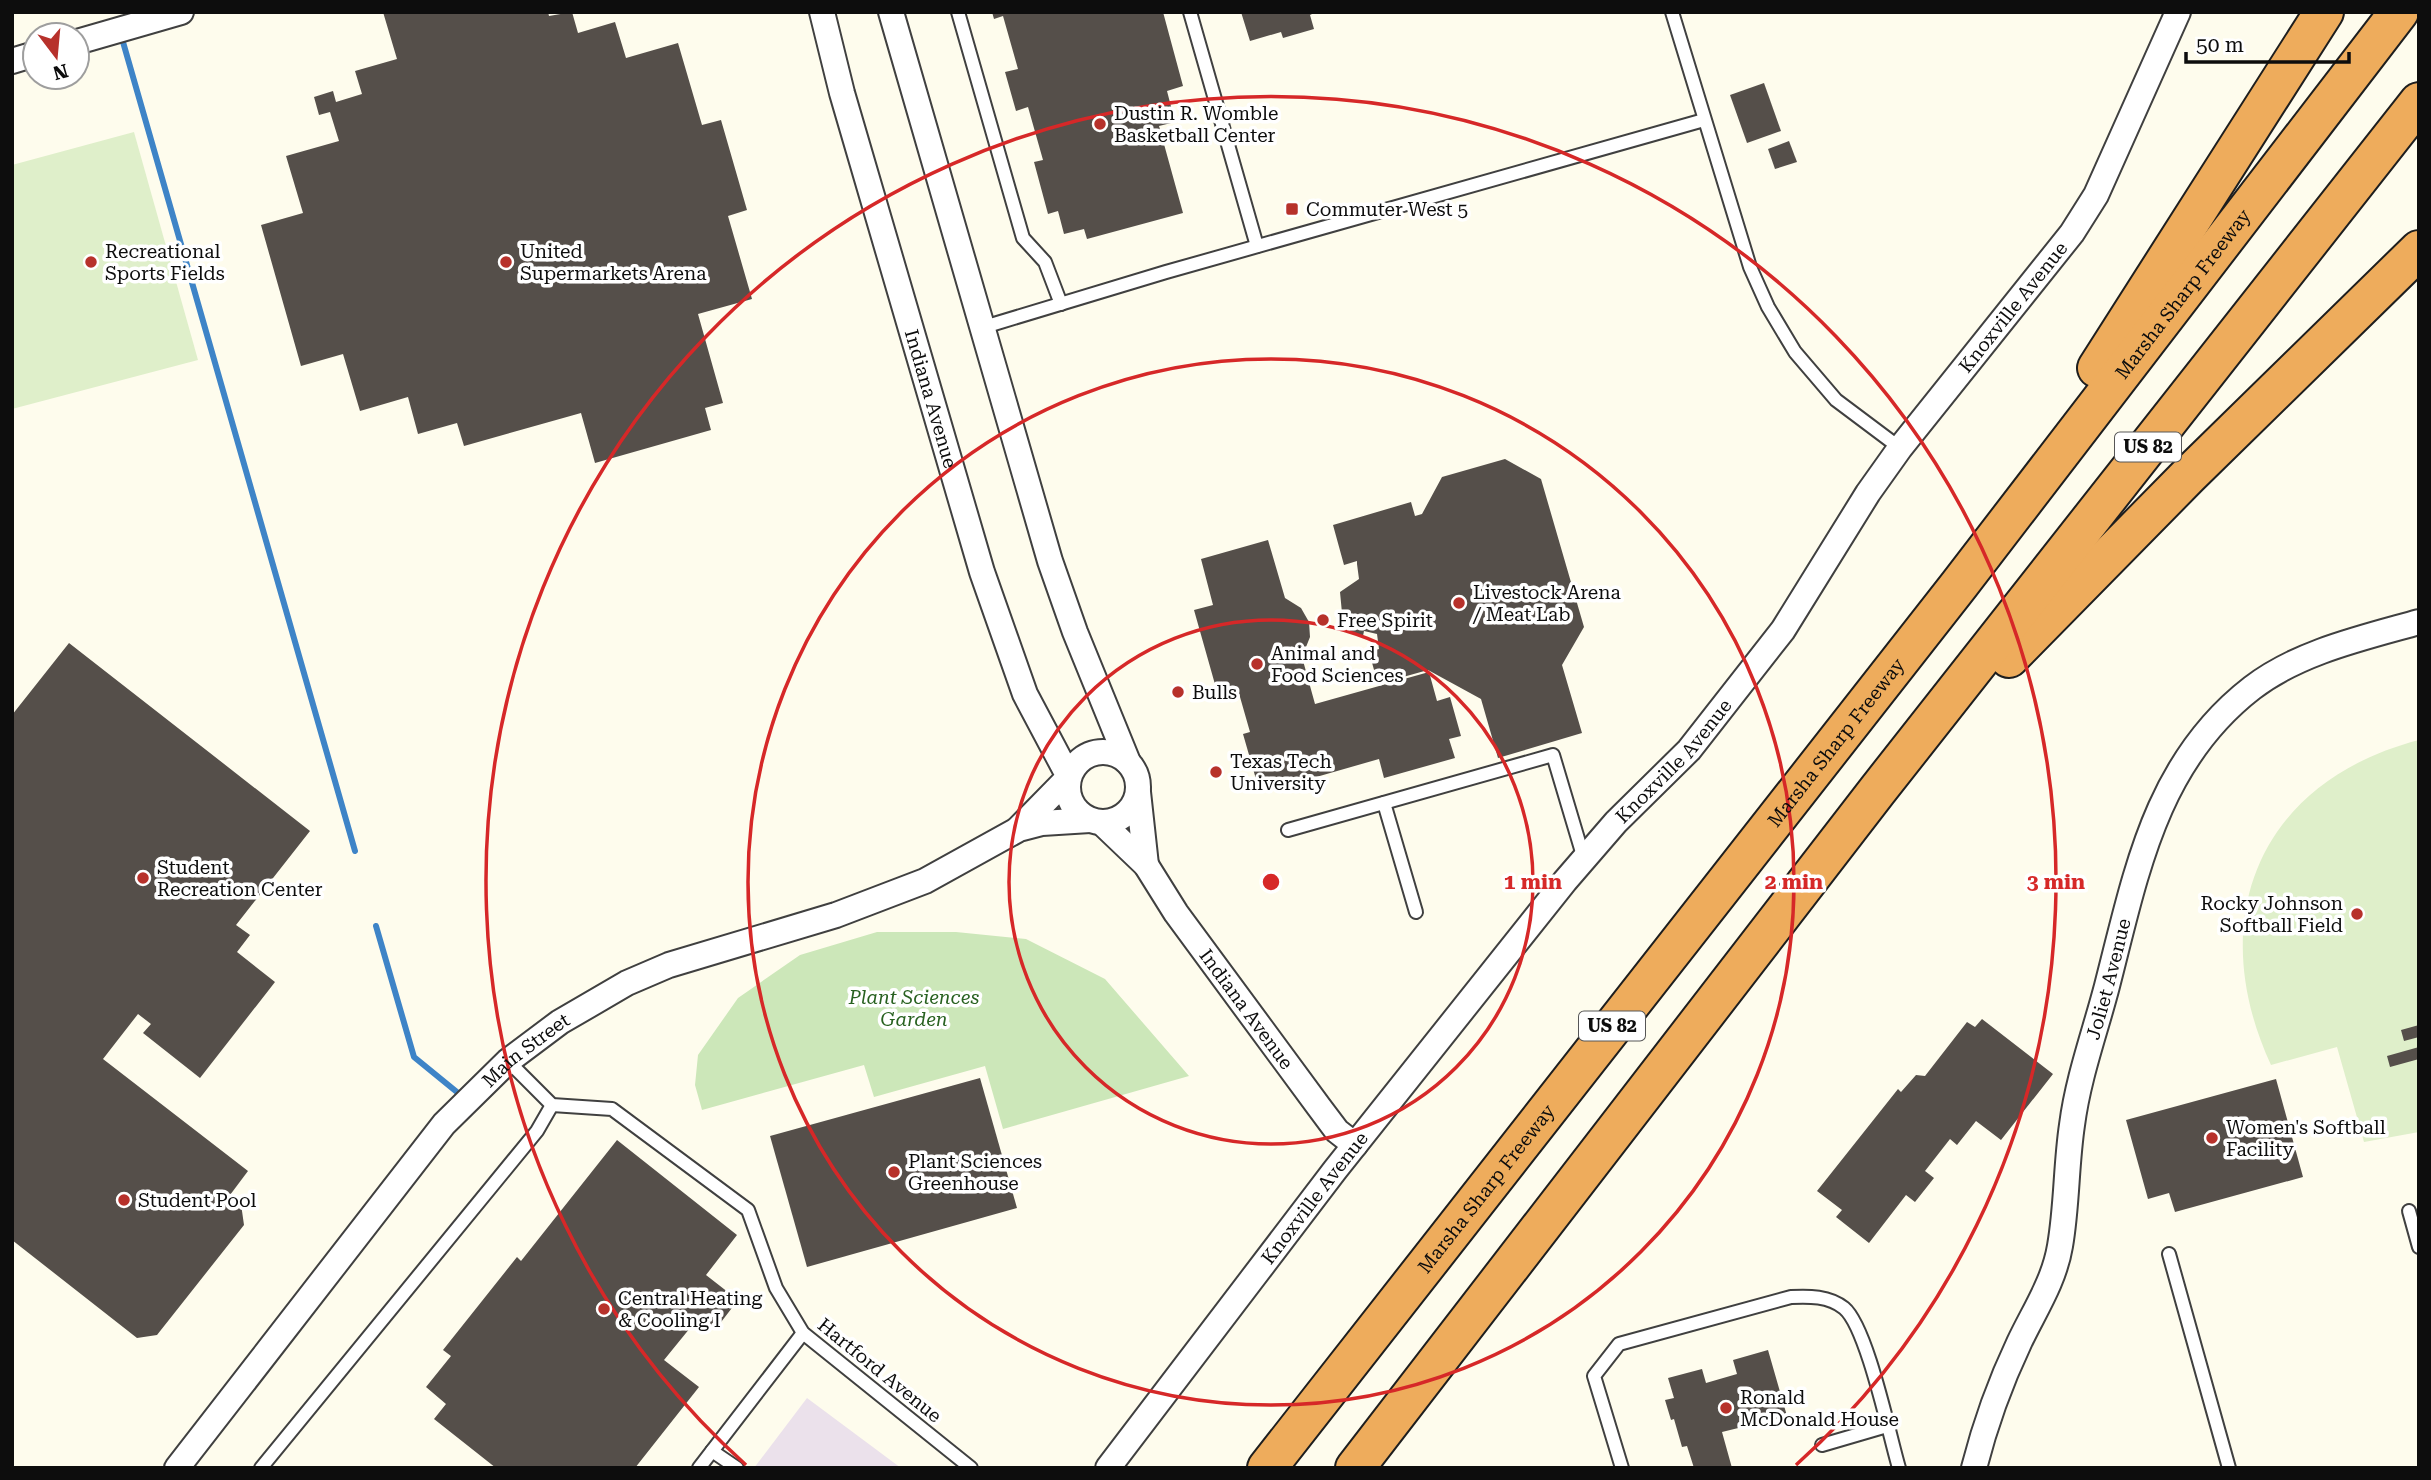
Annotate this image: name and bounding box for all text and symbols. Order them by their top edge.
north arrow [21,21,91,91]
scale bar [2186,21,2349,65]
text: 50 m [2196,33,2244,57]
text: N [50,59,71,85]
place label: Dustin R. Womble Basketball Center [1114,102,1278,147]
marker: Dustin R. Womble Basketball Center [1092,116,1108,132]
place label: Commuter West 5 [1306,198,1468,221]
marker: Commuter West 5 [1284,201,1300,217]
street label: Marsha Sharp Freeway [2111,204,2256,384]
street label: Knoxville Avenue [1954,237,2073,377]
place label: Recreational Sports Fields [105,240,225,285]
place label: United Supermarkets Arena [520,240,707,285]
marker: Recreational Sports Fields [83,254,99,270]
marker: United Supermarkets Arena [498,254,514,270]
street label: Indiana Avenue [900,327,962,471]
road number: US 82 [2115,432,2181,462]
place label: Livestock Arena / Meat Lab [1472,581,1622,626]
marker: Livestock Arena / Meat Lab [1451,595,1467,611]
place label: Free Spirit [1337,609,1433,632]
marker: Free Spirit [1315,612,1331,628]
place label: Animal and Food Sciences [1271,642,1403,687]
street label: Marsha Sharp Freeway [1763,653,1910,832]
marker: Animal and Food Sciences [1249,656,1265,672]
place label: Bulls [1192,681,1237,704]
marker: Bulls [1170,684,1186,700]
street label: Knoxville Avenue [1611,694,1737,828]
place label: Texas Tech University [1230,750,1332,795]
marker: Texas Tech University [1208,764,1224,780]
place label: Student Recreation Center [157,856,323,901]
marker: Student Recreation Center [135,870,151,886]
centre of rings [1259,870,1283,894]
text: 1 min [1504,870,1562,894]
text: 2 min [1765,870,1823,894]
text: 3 min [2027,870,2085,894]
place label: Rocky Johnson Softball Field [2200,892,2343,937]
marker: Rocky Johnson Softball Field [2349,906,2365,922]
street label: Joliet Avenue [2081,916,2136,1042]
street label: Indiana Avenue [1194,945,1298,1074]
park label: Plant Sciences Garden [848,986,979,1031]
street label: Main Street [477,1008,574,1092]
road number: US 82 [1579,1012,1645,1041]
street label: Marsha Sharp Freeway [1413,1099,1560,1278]
place label: Women's Softball Facility [2226,1116,2386,1161]
street label: Knoxville Avenue [1256,1127,1373,1269]
marker: Women's Softball Facility [2204,1130,2220,1146]
place label: Plant Sciences Greenhouse [908,1150,1042,1195]
marker: Plant Sciences Greenhouse [886,1164,902,1180]
place label: Student Pool [138,1189,257,1212]
marker: Student Pool [116,1192,132,1208]
place label: Central Heating & Cooling I [618,1287,763,1332]
marker: Central Heating & Cooling I [596,1301,612,1317]
street label: Hartford Avenue [813,1313,946,1427]
place label: Ronald McDonald House [1740,1386,1899,1431]
marker: Ronald McDonald House [1718,1400,1734,1416]

